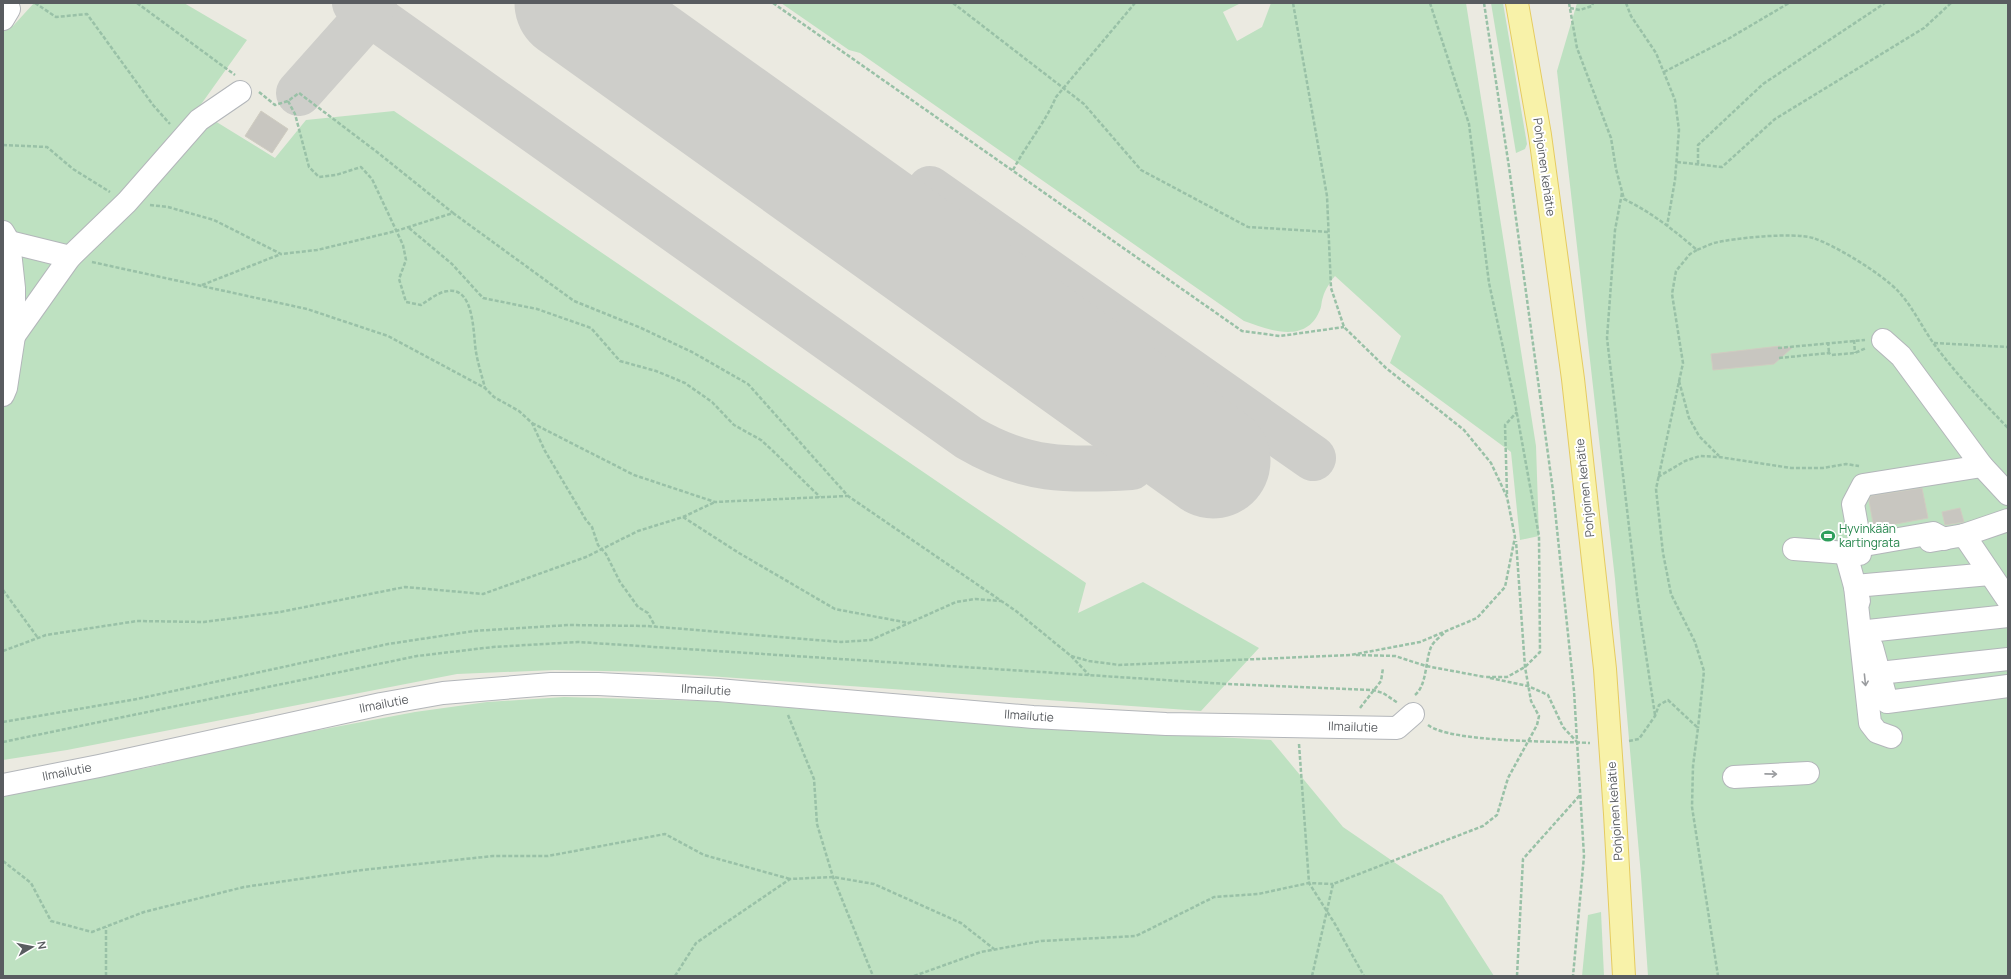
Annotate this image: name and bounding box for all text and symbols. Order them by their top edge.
street label: Pohjoinen kehätie [1529,117,1560,217]
street label: Pohjoinen kehätie [1571,438,1598,538]
place label: Hyvinkään kartingrata [1839,520,1900,551]
sports icon: Hyvinkään kartingrata [1820,528,1836,544]
one-way arrow [1861,674,1869,687]
street label: Ilmailutie [681,680,731,699]
street label: Ilmailutie [358,690,410,717]
street label: Ilmailutie [1004,705,1054,726]
street label: Ilmailutie [1328,717,1378,736]
street label: Ilmailutie [41,758,93,785]
street label: Pohjoinen kehätie [1603,761,1626,861]
one-way arrow [1764,771,1777,778]
north arrow [12,927,52,967]
text: N [34,940,50,950]

